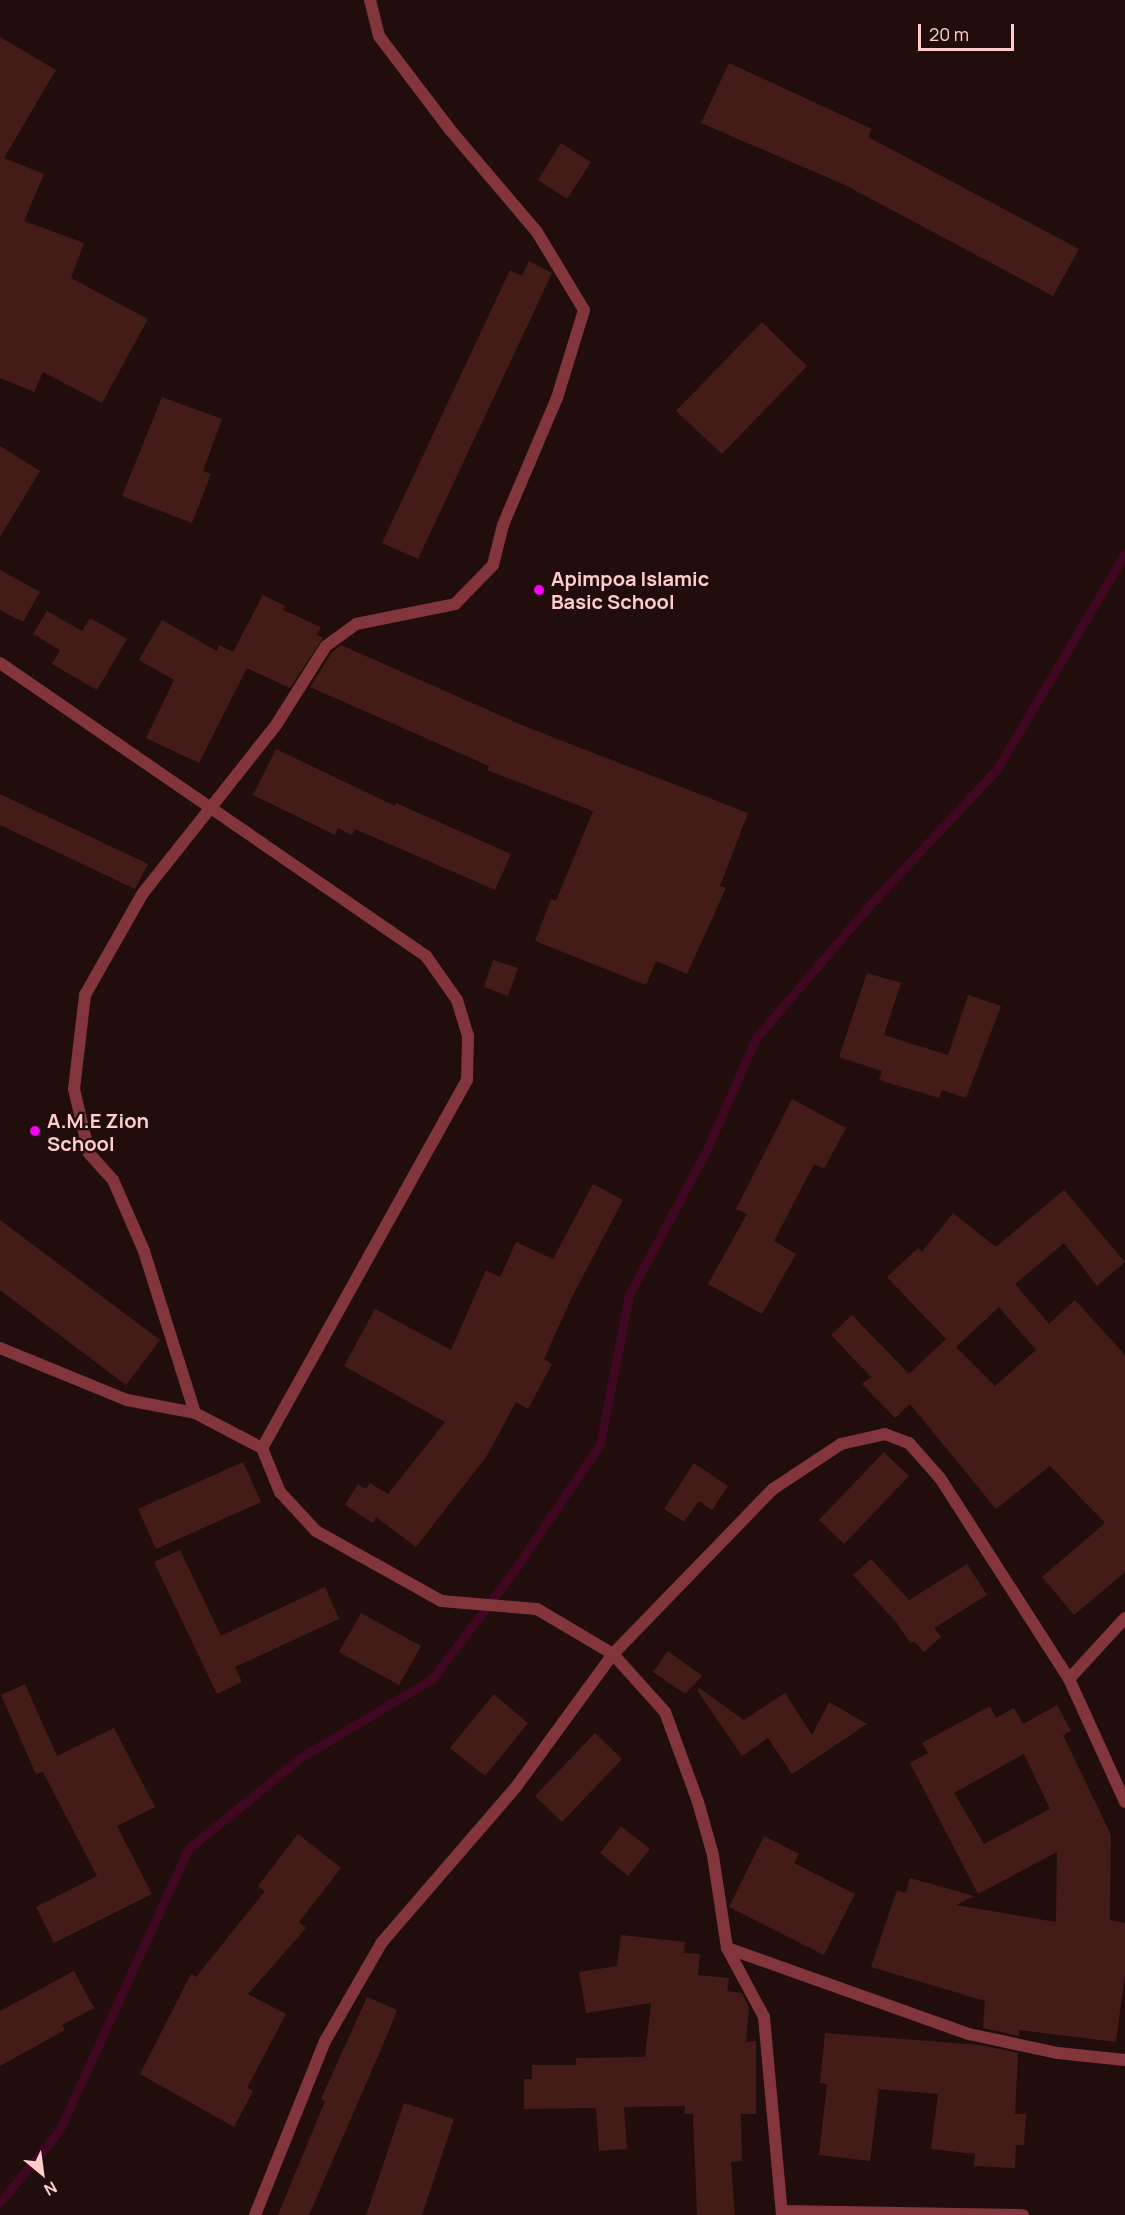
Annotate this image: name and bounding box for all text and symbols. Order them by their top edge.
scale bar [921,12,1017,50]
text: 20 m [929,22,969,46]
place label: Apimpoa Islamic Basic School [551,566,709,613]
marker: Apimpoa Islamic Basic School [532,583,546,597]
place label: A.M.E Zion School [47,1108,149,1155]
marker: A.M.E Zion School [28,1124,42,1138]
north arrow [12,2143,72,2203]
text: N [40,2176,61,2201]

